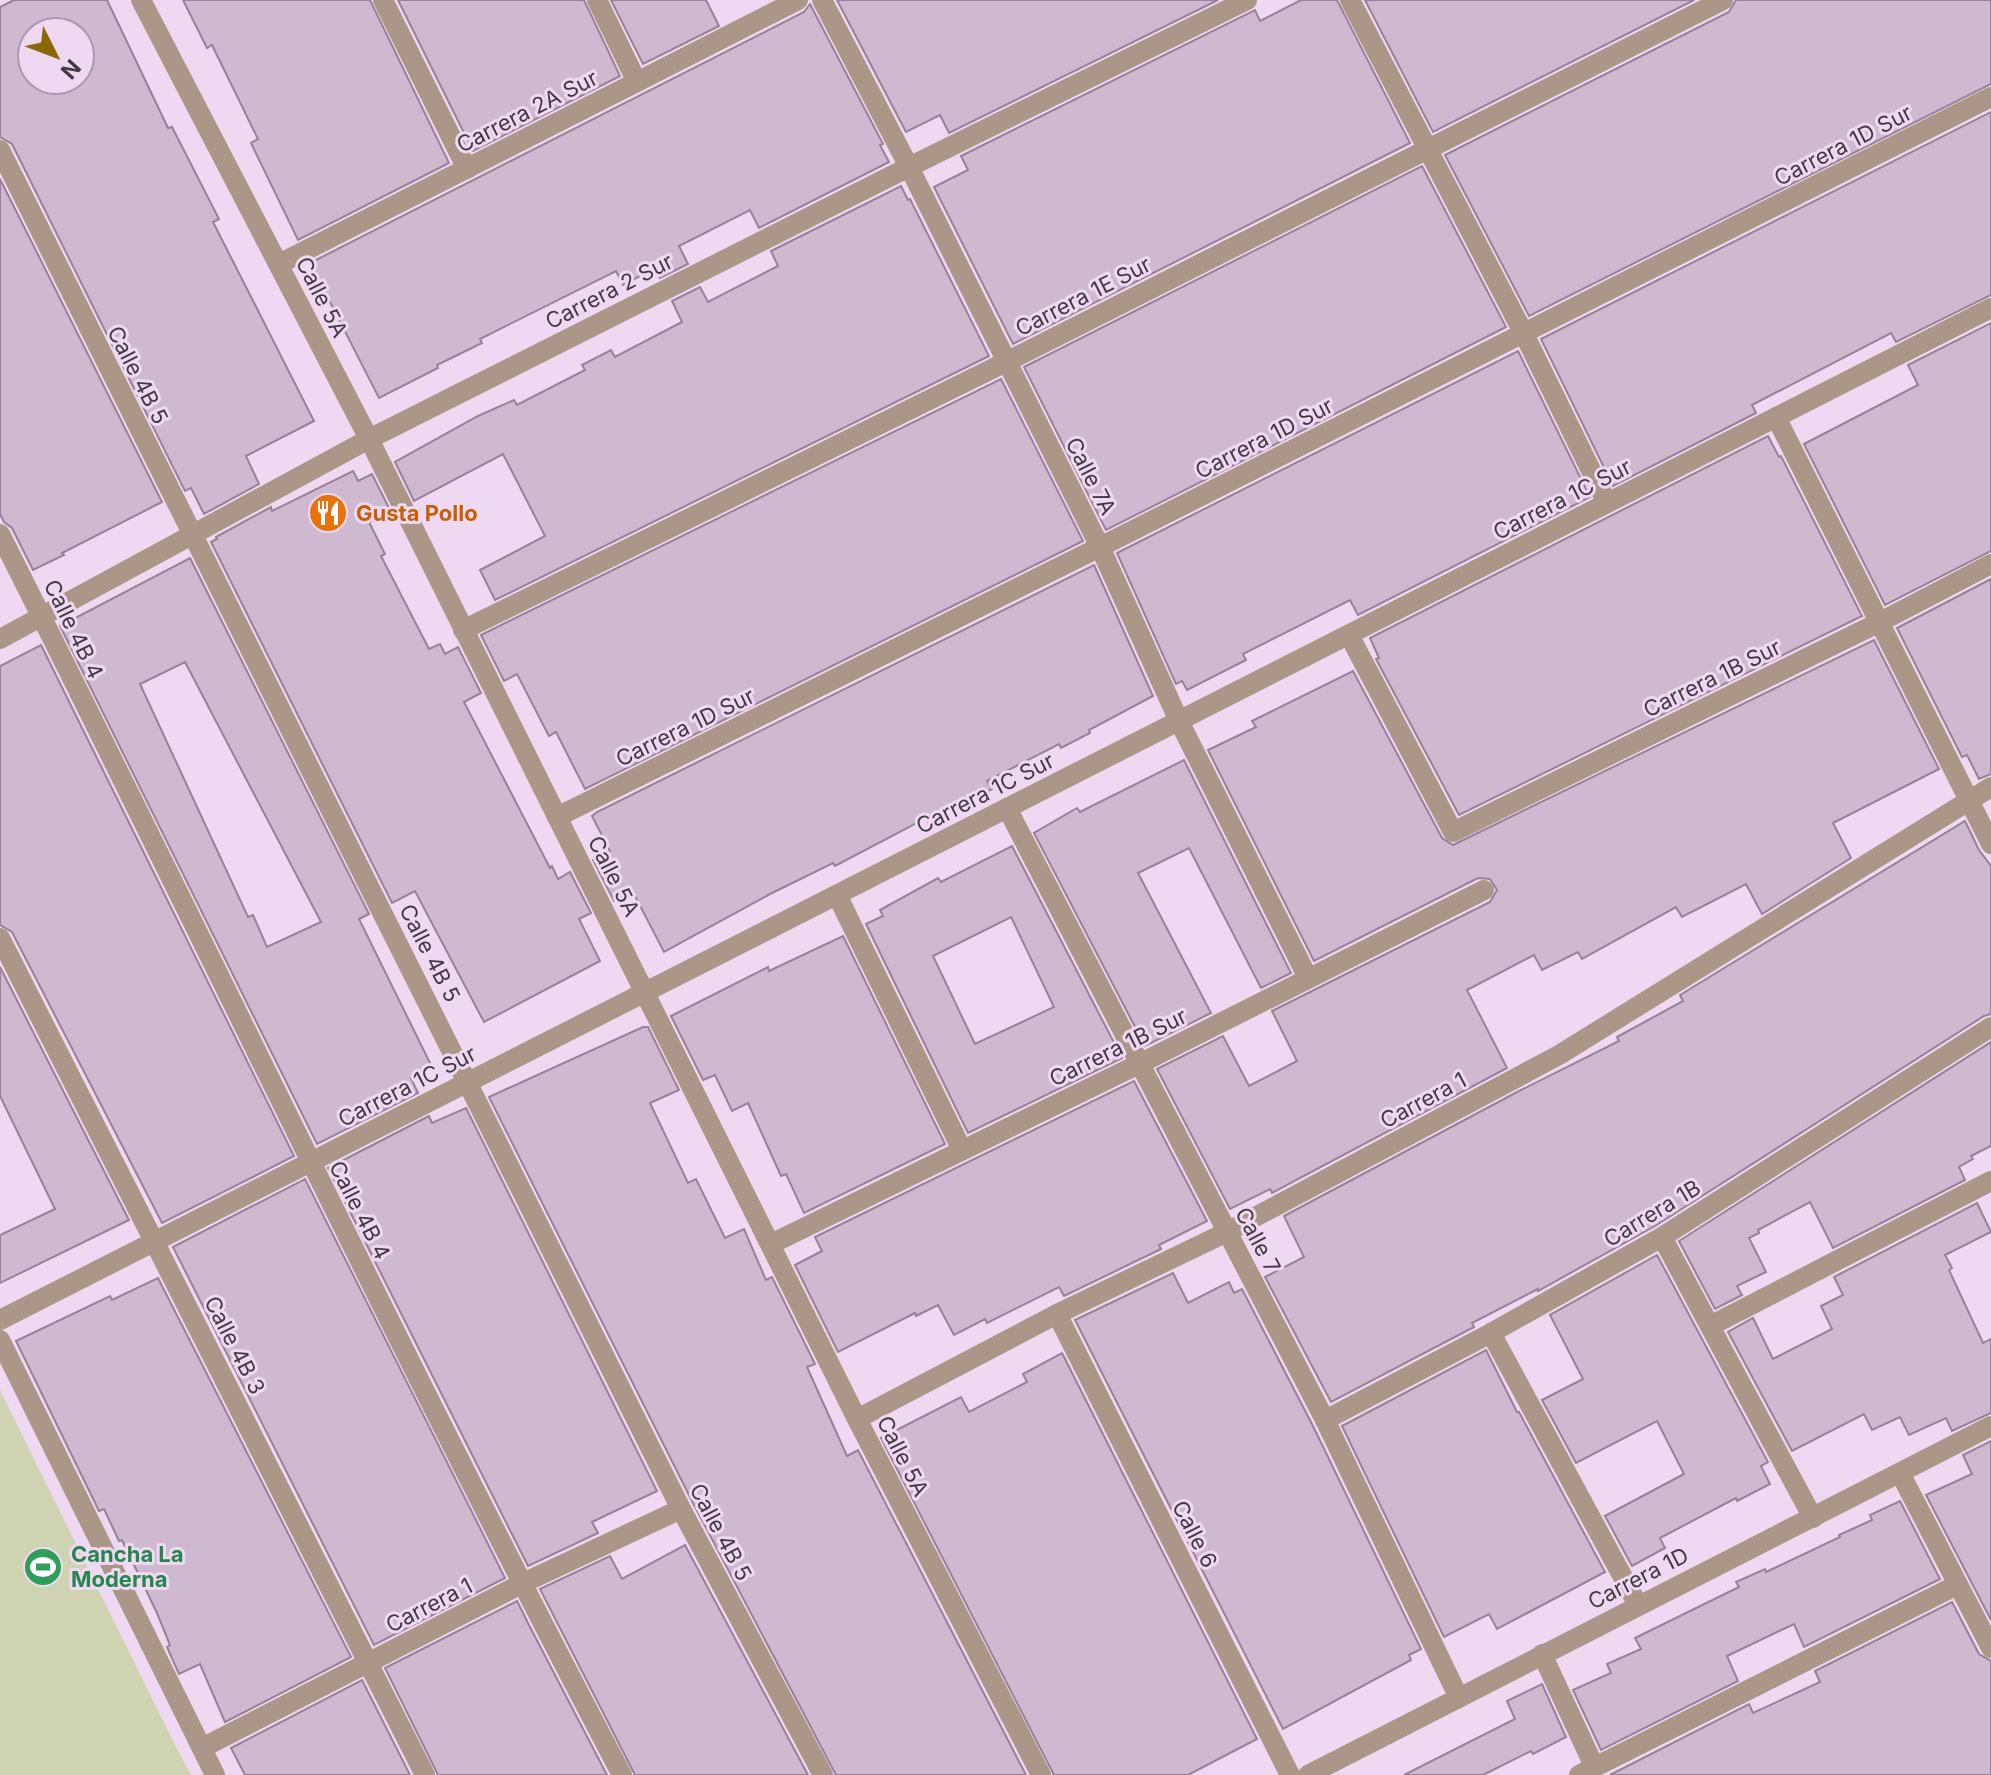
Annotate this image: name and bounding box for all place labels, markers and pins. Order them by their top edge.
restaurant icon: Gusta Pollo [307,492,349,534]
place label: Gusta Pollo [356,500,478,526]
place label: Cancha La Moderna [71,1541,184,1592]
sports icon: Cancha La Moderna [22,1546,64,1588]

